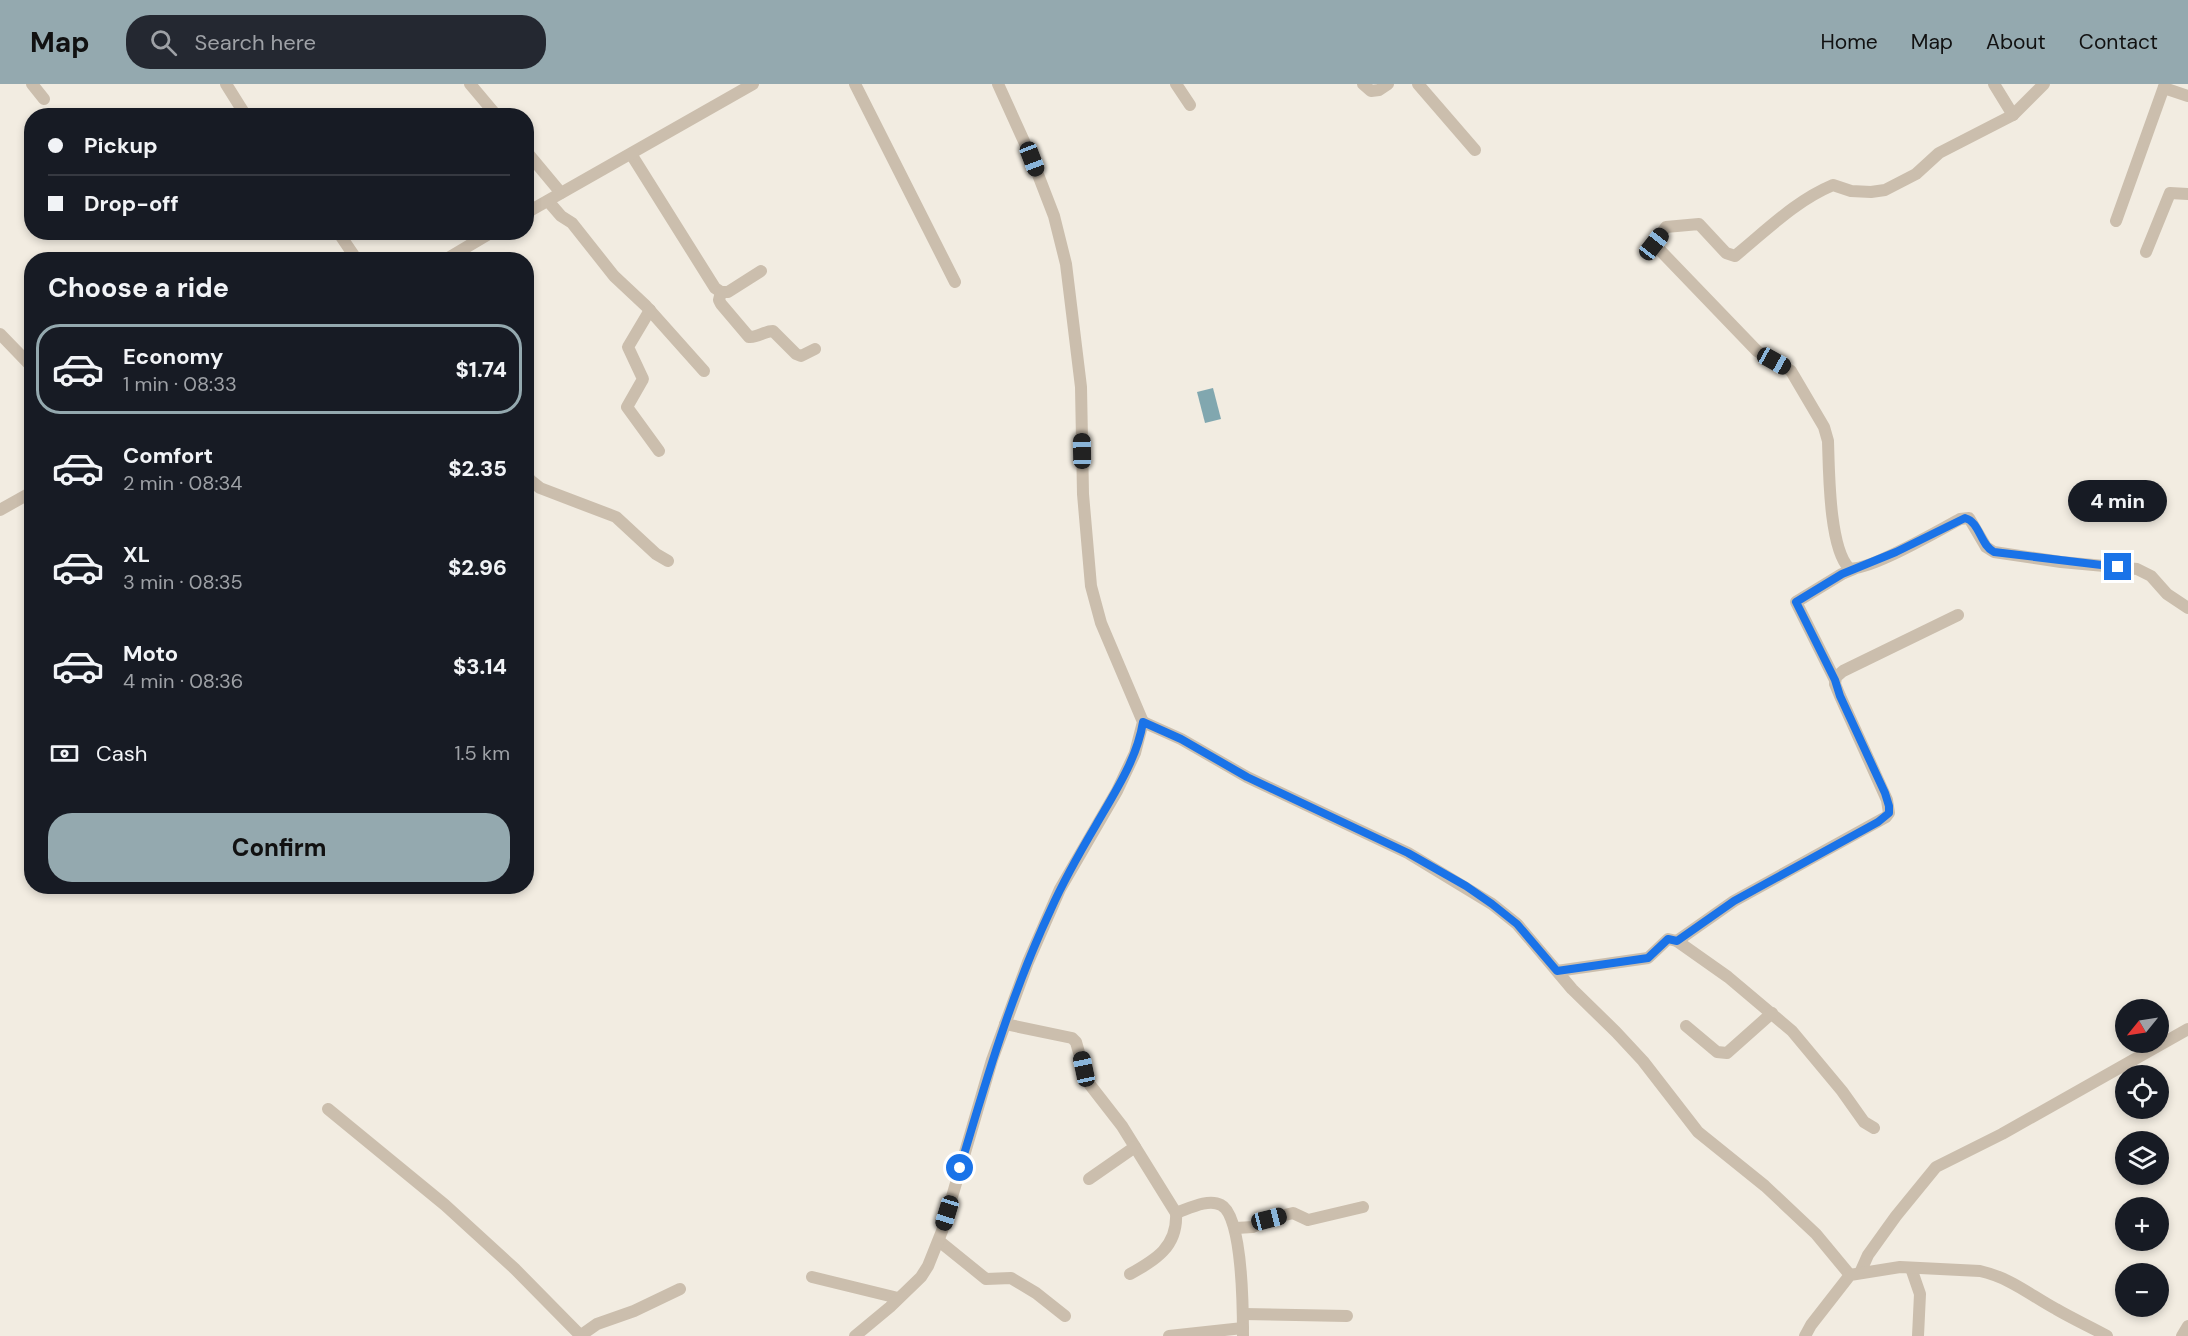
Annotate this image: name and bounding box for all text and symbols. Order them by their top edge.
search box [126,15,546,69]
text: Map [30,24,90,61]
icon: search [147,26,180,59]
text: Search here [195,28,316,57]
text: Home [1820,28,1878,56]
text: Map [1911,28,1953,56]
text: About [1986,28,2046,56]
text: Contact [2079,28,2158,56]
text: Pickup [84,131,158,160]
car [1017,139,1047,179]
text: Drop-off [84,189,179,218]
car [1636,224,1672,264]
text: Choose a ride [48,270,229,305]
icon: car [51,342,105,396]
text: Economy [123,342,223,371]
car [1754,344,1794,378]
text: $1.74 [455,355,507,384]
text: 1 min · 08:33 [123,371,237,397]
car [1073,433,1091,469]
icon: car [51,441,105,495]
text: Comfort [123,441,213,470]
text: $2.35 [448,454,507,483]
text: 2 min · 08:34 [123,470,242,496]
callout: 4 min [2068,480,2168,522]
text: 4 min [2090,488,2145,514]
icon: car [51,540,105,594]
text: XL [123,540,150,569]
text: $2.96 [448,553,507,582]
route end [2104,553,2131,580]
text: 3 min · 08:35 [123,569,243,595]
icon: car [51,639,105,693]
text: Moto [123,639,178,668]
text: $3.14 [453,652,507,681]
text: 4 min · 08:36 [123,668,243,694]
icon: cash [48,737,81,770]
text: Cash [96,739,147,768]
text: 1.5 km [454,740,510,766]
button: Confirm [48,813,510,882]
north arrow [2115,999,2169,1053]
map controls [2115,999,2169,1317]
car [1071,1050,1097,1088]
button: locate [2115,1065,2169,1119]
button: layers [2115,1131,2169,1185]
route start [946,1154,973,1181]
car [933,1193,961,1233]
button: + [2115,1197,2169,1251]
car [1249,1206,1289,1232]
button: − [2115,1263,2169,1317]

